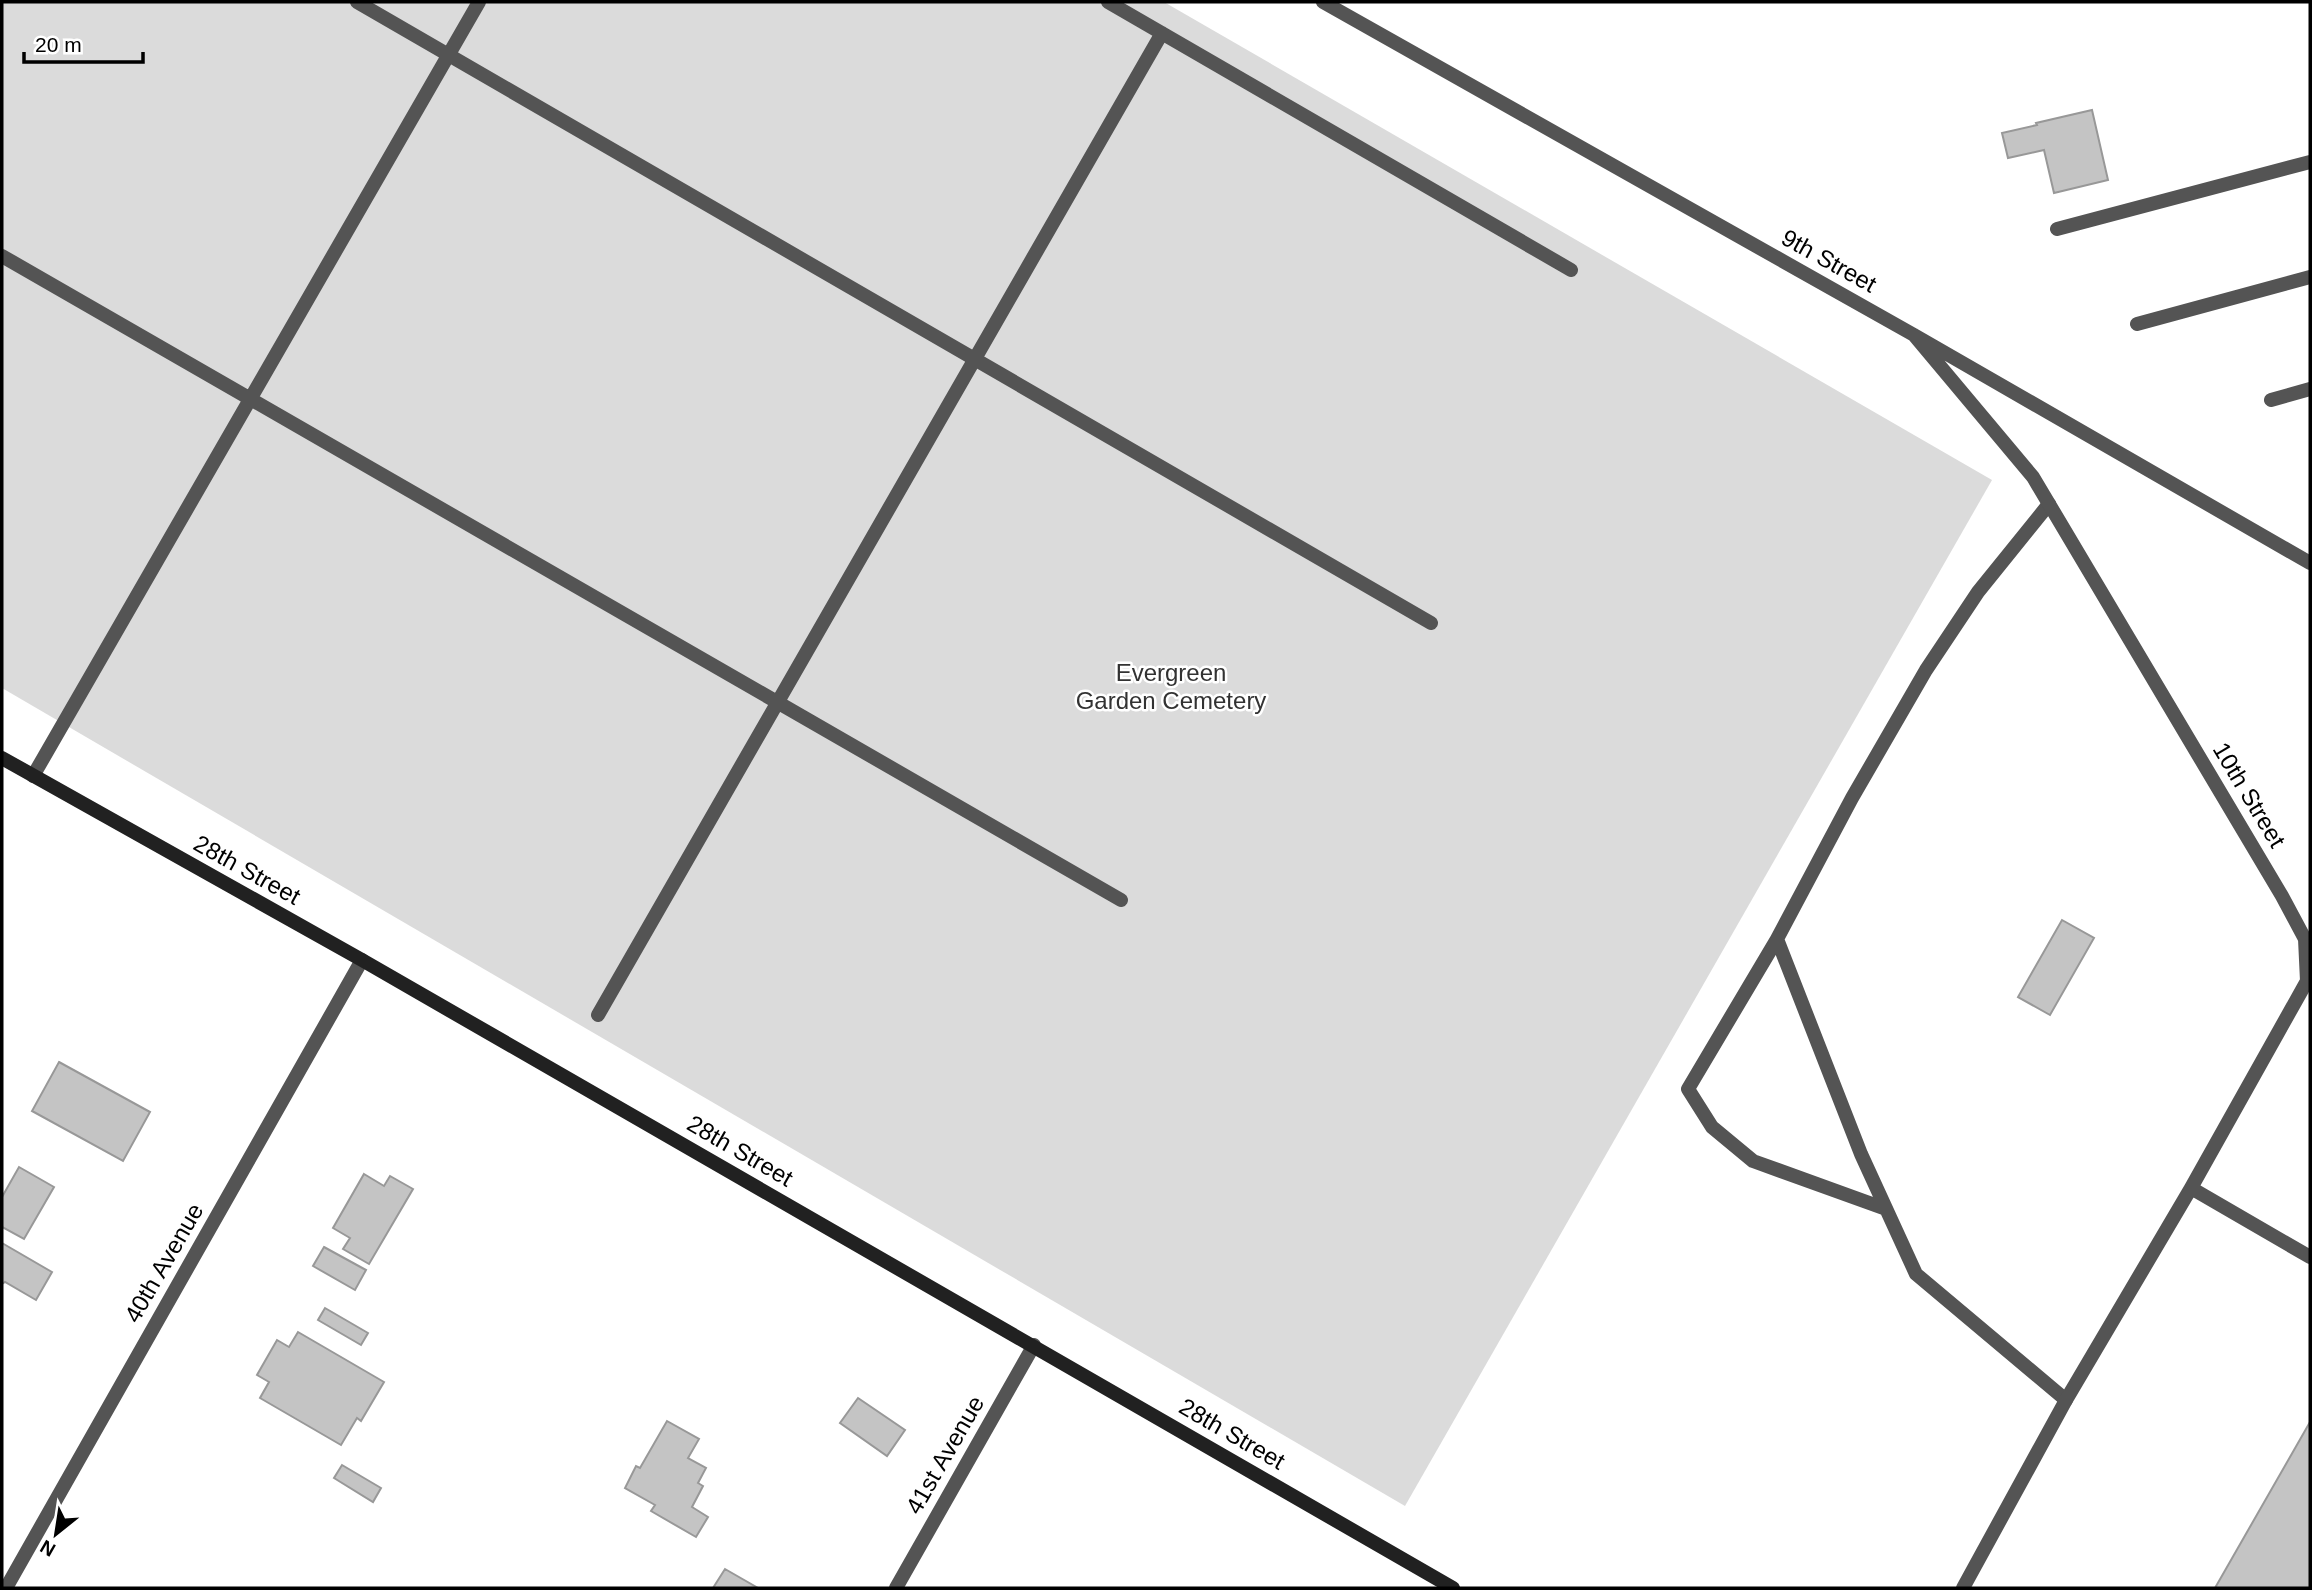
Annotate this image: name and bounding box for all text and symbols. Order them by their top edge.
scale bar [24,21,144,65]
text: 20 m [35,33,82,56]
street label: 9th Street [1777,224,1882,298]
park label: Evergreen Garden Cemetery [1076,659,1266,714]
street label: 10th Street [2208,737,2291,852]
street label: 28th Street [189,829,305,910]
street label: 28th Street [683,1110,798,1192]
street label: 40th Avenue [119,1198,209,1327]
street label: 41st Avenue [900,1391,989,1519]
street label: 28th Street [1175,1393,1290,1475]
north arrow [21,1499,91,1569]
text: N [37,1536,59,1561]

